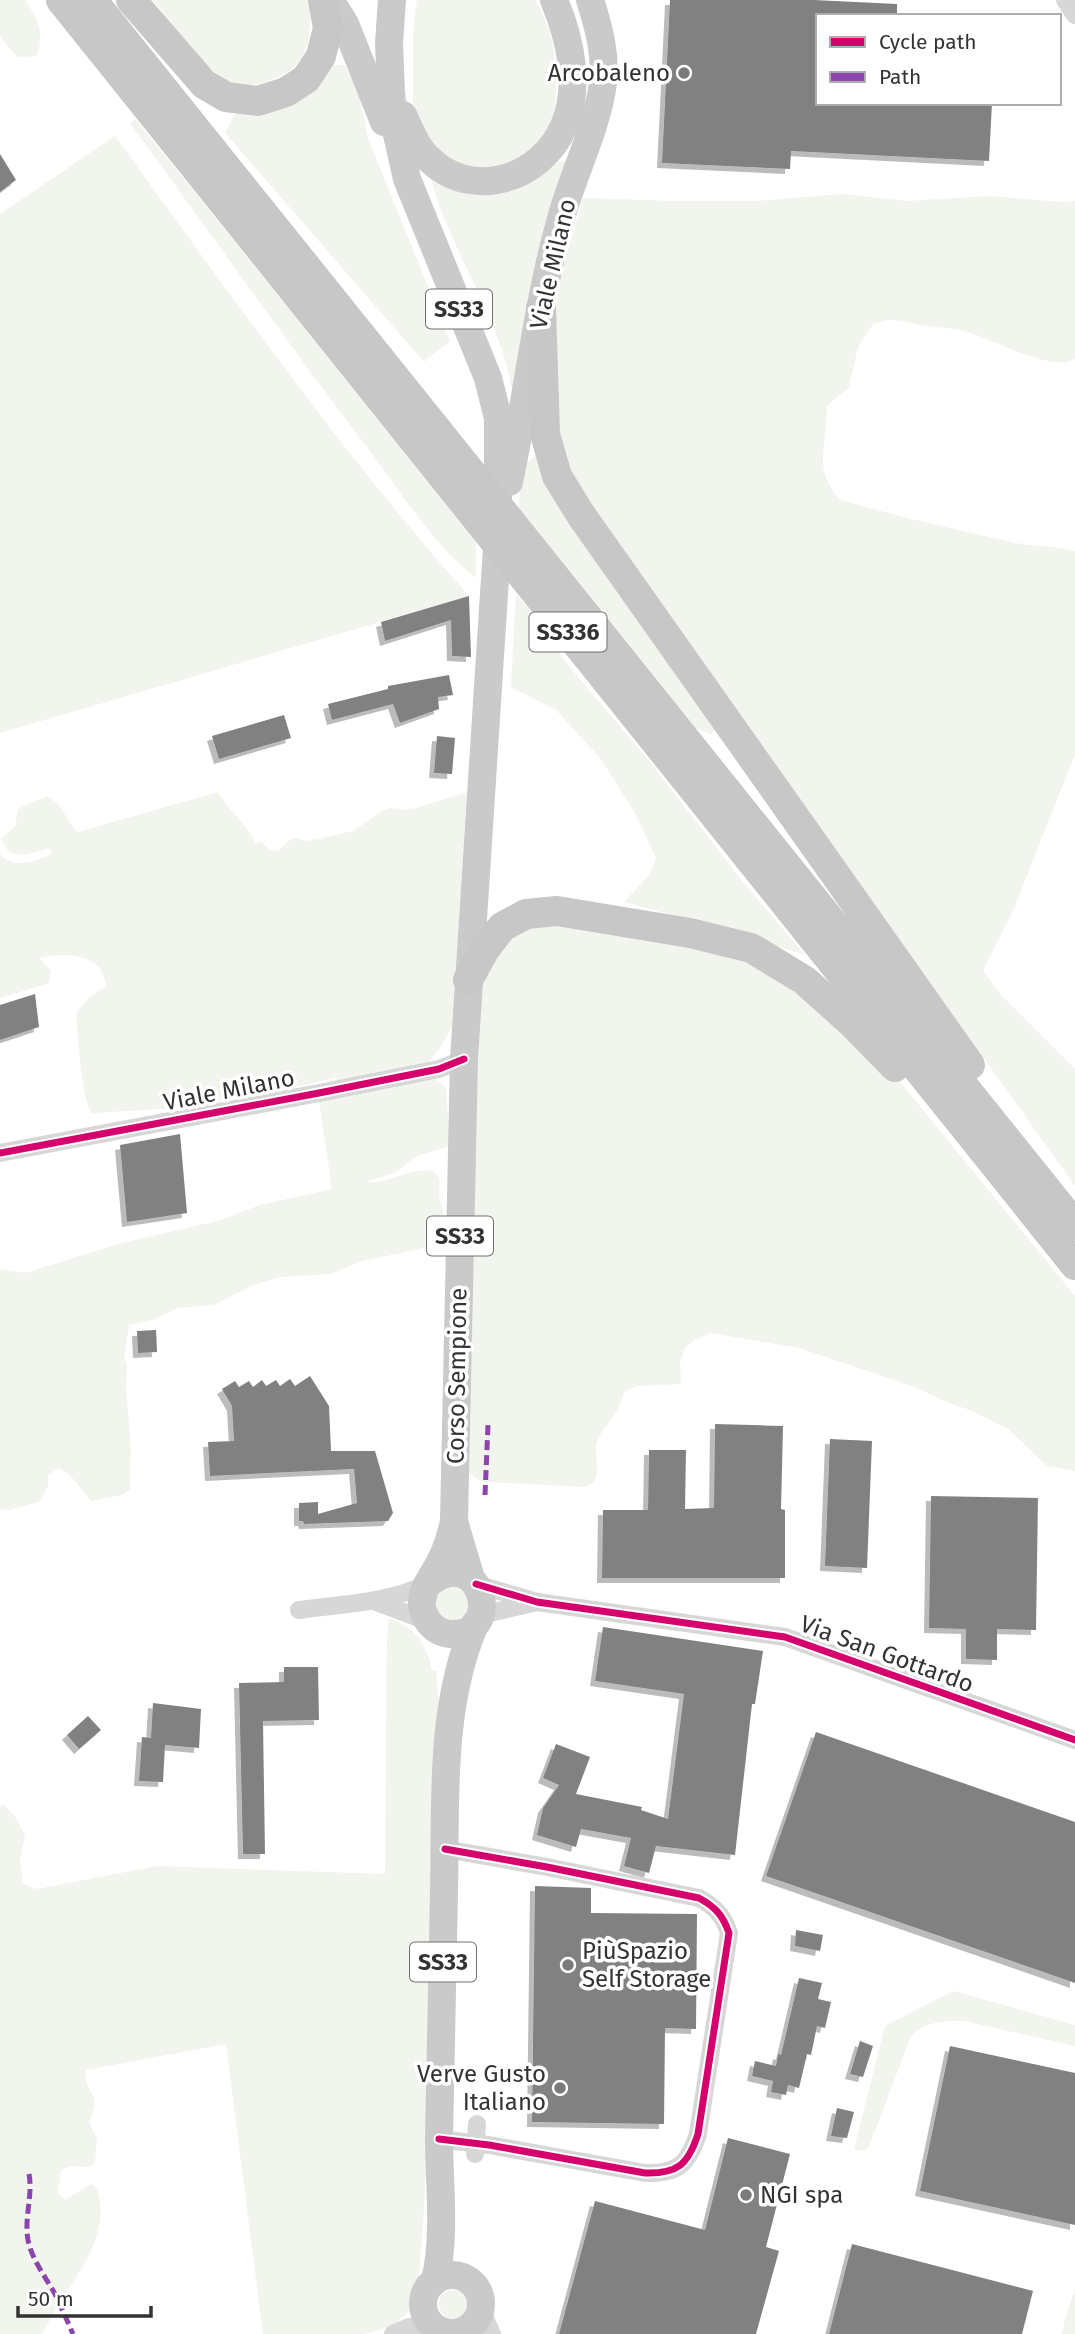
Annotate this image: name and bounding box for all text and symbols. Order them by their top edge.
legend [816,14,1061,105]
text: Cycle path [879,29,977,55]
place label: Arcobaleno [548,59,670,87]
text: Path [879,64,921,90]
marker: Arcobaleno [676,65,692,81]
street label: Viale Milano [524,196,582,332]
road number: SS33 [426,290,492,328]
road number: SS336 [530,612,606,652]
street label: Viale Milano [161,1064,297,1116]
road number: SS33 [427,1217,493,1256]
street label: Corso Sempione [441,1288,473,1464]
street label: Via San Gottardo [797,1610,977,1698]
place label: PiùSpazio Self Storage [582,1937,711,1993]
road number: SS33 [410,1942,476,1982]
marker: PiùSpazio Self Storage [560,1957,576,1973]
place label: Verve Gusto Italiano [417,2060,546,2116]
marker: Verve Gusto Italiano [552,2080,568,2096]
place label: NGI spa [760,2181,843,2209]
marker: NGI spa [738,2187,754,2203]
scale bar [18,2274,150,2318]
text: 50 m [28,2286,74,2312]

